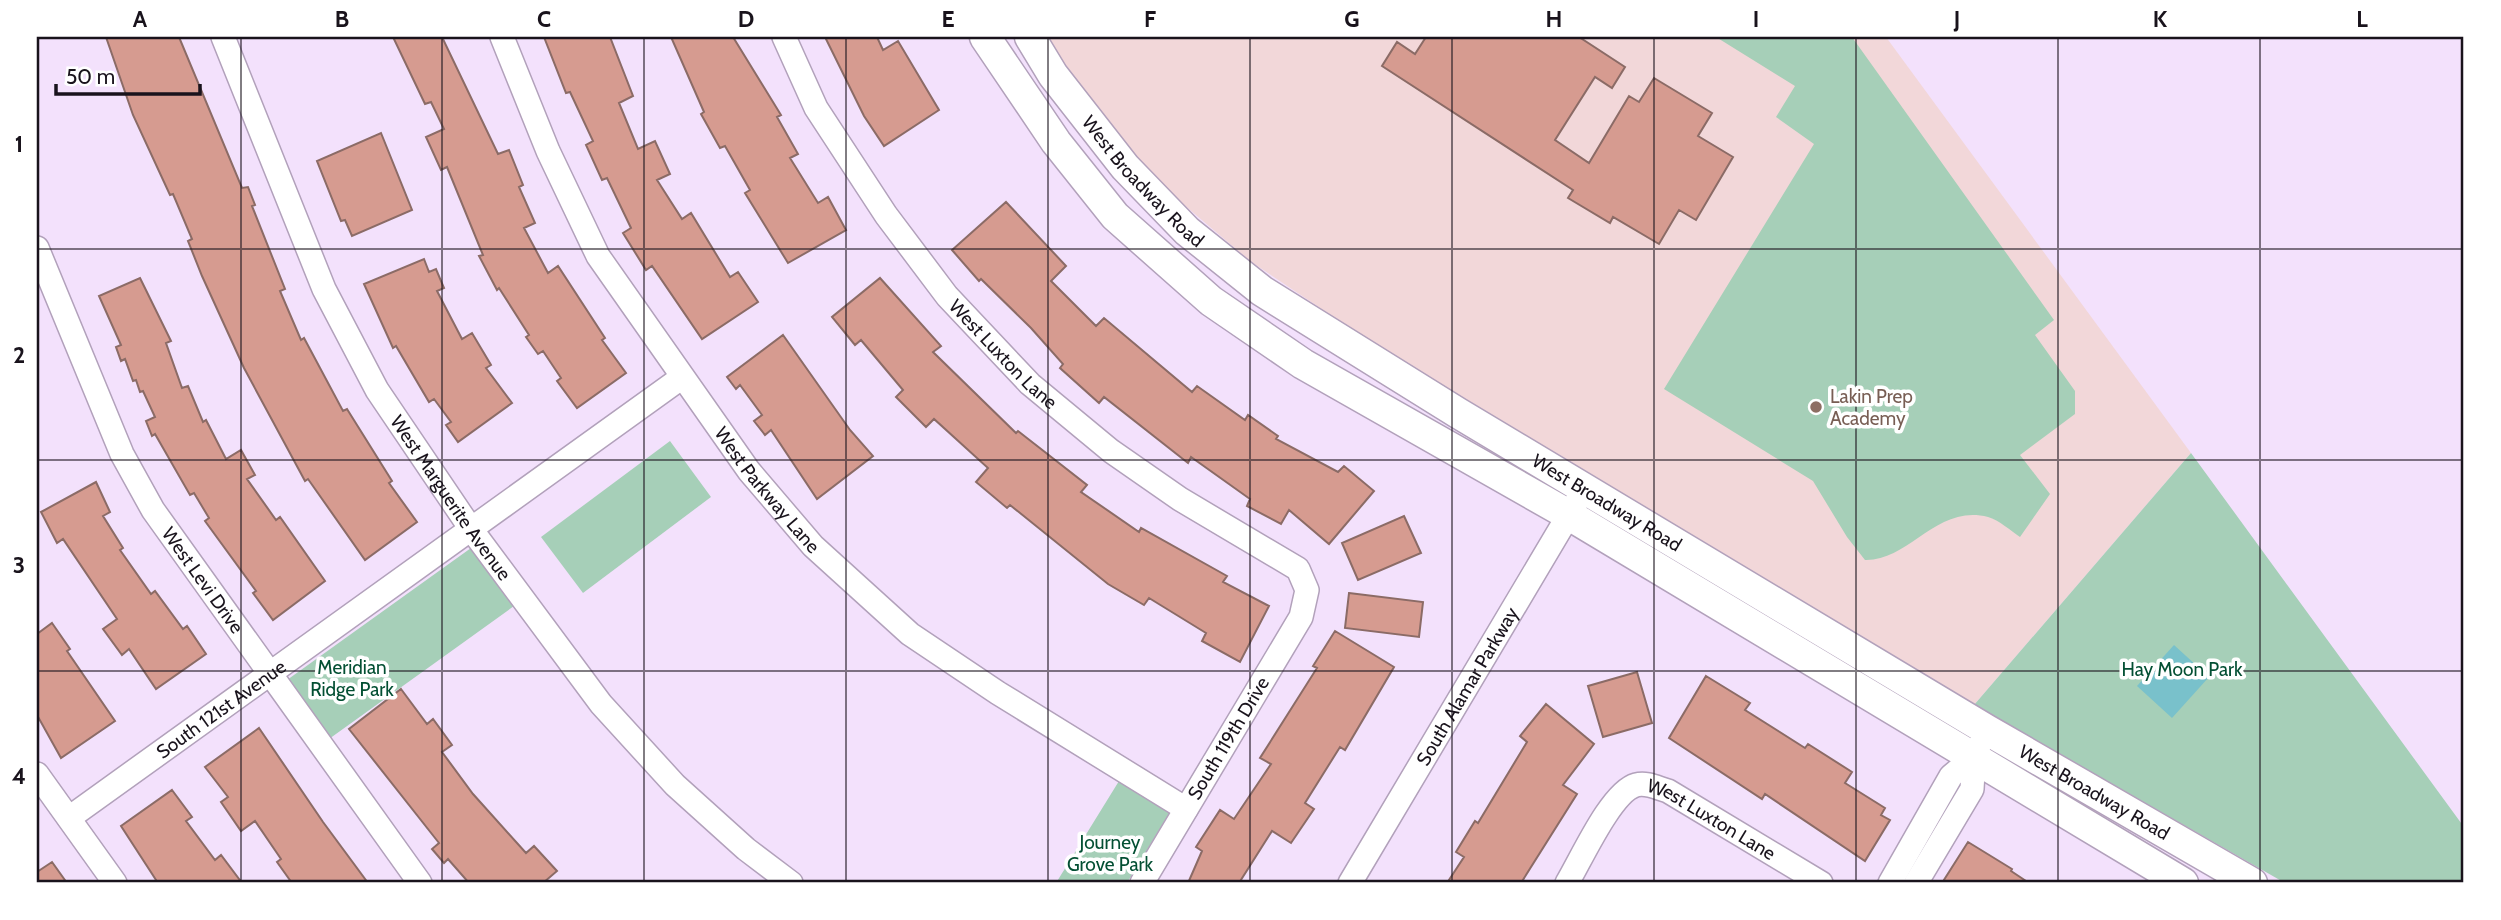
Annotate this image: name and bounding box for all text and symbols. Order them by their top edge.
text: A [133,5,148,33]
text: B [335,5,349,33]
text: C [537,5,551,33]
text: D [738,5,754,33]
text: E [941,5,955,33]
text: F [1144,5,1156,33]
text: G [1344,5,1360,33]
text: H [1546,5,1562,33]
text: I [1753,5,1759,33]
text: J [1953,5,1960,33]
text: K [2153,5,2168,33]
text: L [2356,5,2368,33]
scale bar [56,52,200,96]
text: 50 m [66,64,115,89]
street label: West Broadway Road [1077,111,1209,252]
text: 1 [15,130,23,158]
street label: West Luxton Lane [944,295,1062,414]
text: 2 [13,341,25,369]
place label: Lakin Prep Academy [1830,385,1913,430]
marker: Lakin Prep Academy [1808,399,1824,415]
street label: West Marguerite Avenue [385,411,516,585]
street label: West Parkway Lane [710,423,824,558]
street label: West Broadway Road [1528,449,1686,556]
street label: West Levi Drive [157,523,249,638]
text: 3 [13,551,25,579]
street label: South Alamar Parkway [1412,603,1524,770]
street label: South 121st Avenue [152,655,290,763]
park label: Meridian Ridge Park [310,656,394,701]
park label: Hay Moon Park [2121,658,2243,681]
street label: South 119th Drive [1183,672,1274,804]
street label: West Broadway Road [2015,740,2174,845]
text: 4 [12,762,26,790]
street label: West Luxton Lane [1644,774,1780,865]
park label: Journey Grove Park [1067,831,1154,876]

